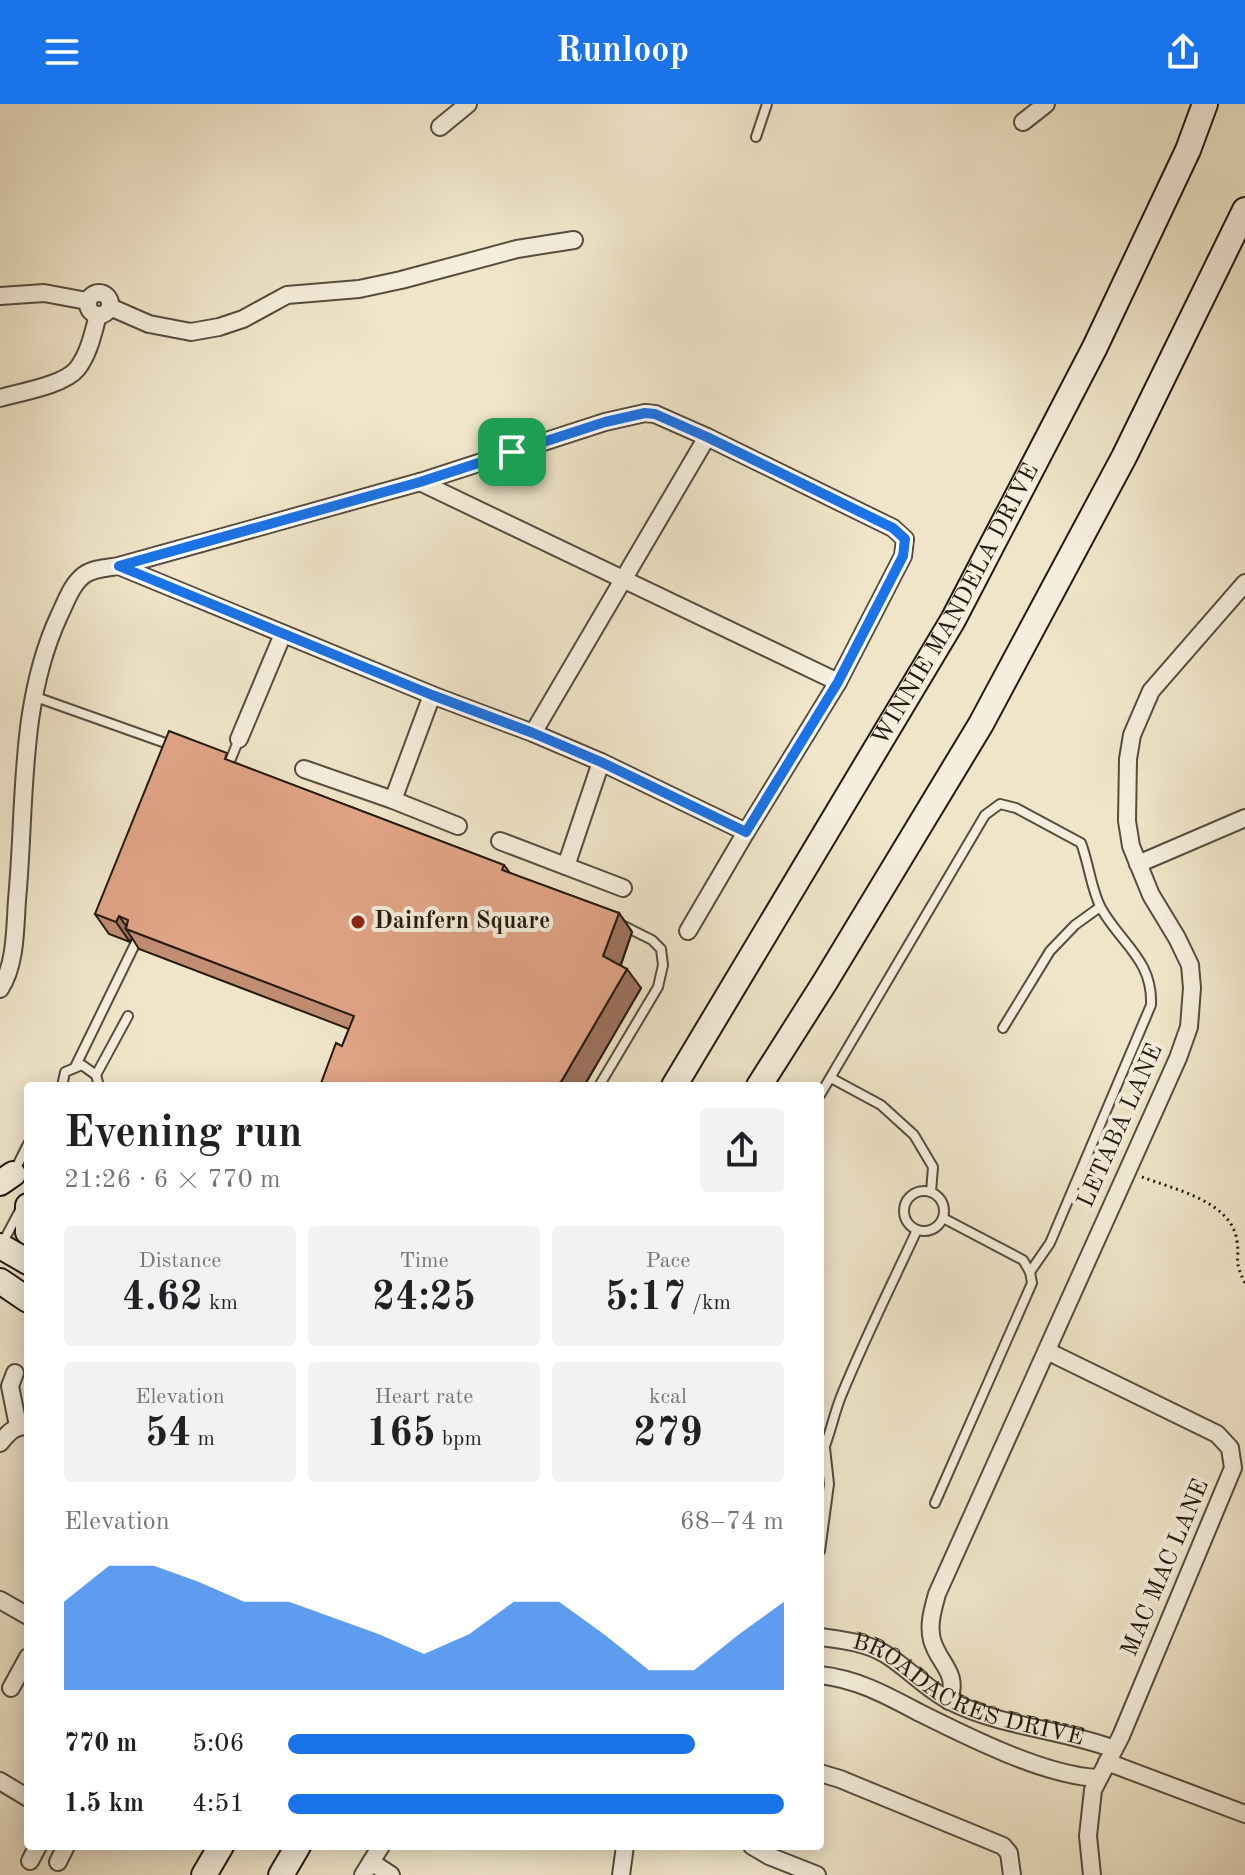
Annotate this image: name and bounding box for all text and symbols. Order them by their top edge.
icon: menu [40,30,84,74]
icon: share [1161,30,1205,74]
text: Runloop [556,34,689,70]
pin [478,418,546,486]
icon: arrive [490,430,534,474]
street label: WINNIE MANDELA DRIVE [868,460,1044,750]
place label: Dainfern Square [374,910,550,934]
marker: Dainfern Square [349,913,367,931]
street label: LETABA LANE [1074,1041,1168,1211]
button: share [700,1108,784,1192]
text: Evening run [64,1112,302,1156]
text: 21:26 · 6 × 770 m [64,1167,281,1193]
text: Distance [139,1250,221,1272]
text: Time [399,1250,449,1272]
text: Pace [646,1250,690,1272]
text: 4.62 [122,1279,203,1319]
text: 24:25 [372,1279,476,1319]
text: 5:17 [605,1279,686,1319]
text: km [203,1292,238,1314]
text: /km [686,1292,731,1314]
text: Elevation [135,1386,225,1408]
text: Heart rate [375,1386,473,1408]
text: kcal [649,1386,687,1408]
text: 54 [145,1415,191,1455]
text: 165 [366,1415,436,1455]
text: 279 [633,1415,703,1455]
text: m [191,1428,215,1450]
text: bpm [436,1428,482,1450]
street label: MAC MAC LANE [1118,1476,1214,1660]
text: Elevation [64,1509,170,1535]
text: 68–74 m [680,1509,784,1535]
street label: BROADACRES DRIVE [850,1630,1086,1751]
text: 770 m [64,1731,137,1757]
text: 5:06 [192,1731,245,1757]
text: 1.5 km [64,1791,144,1817]
text: 4:51 [192,1791,245,1817]

